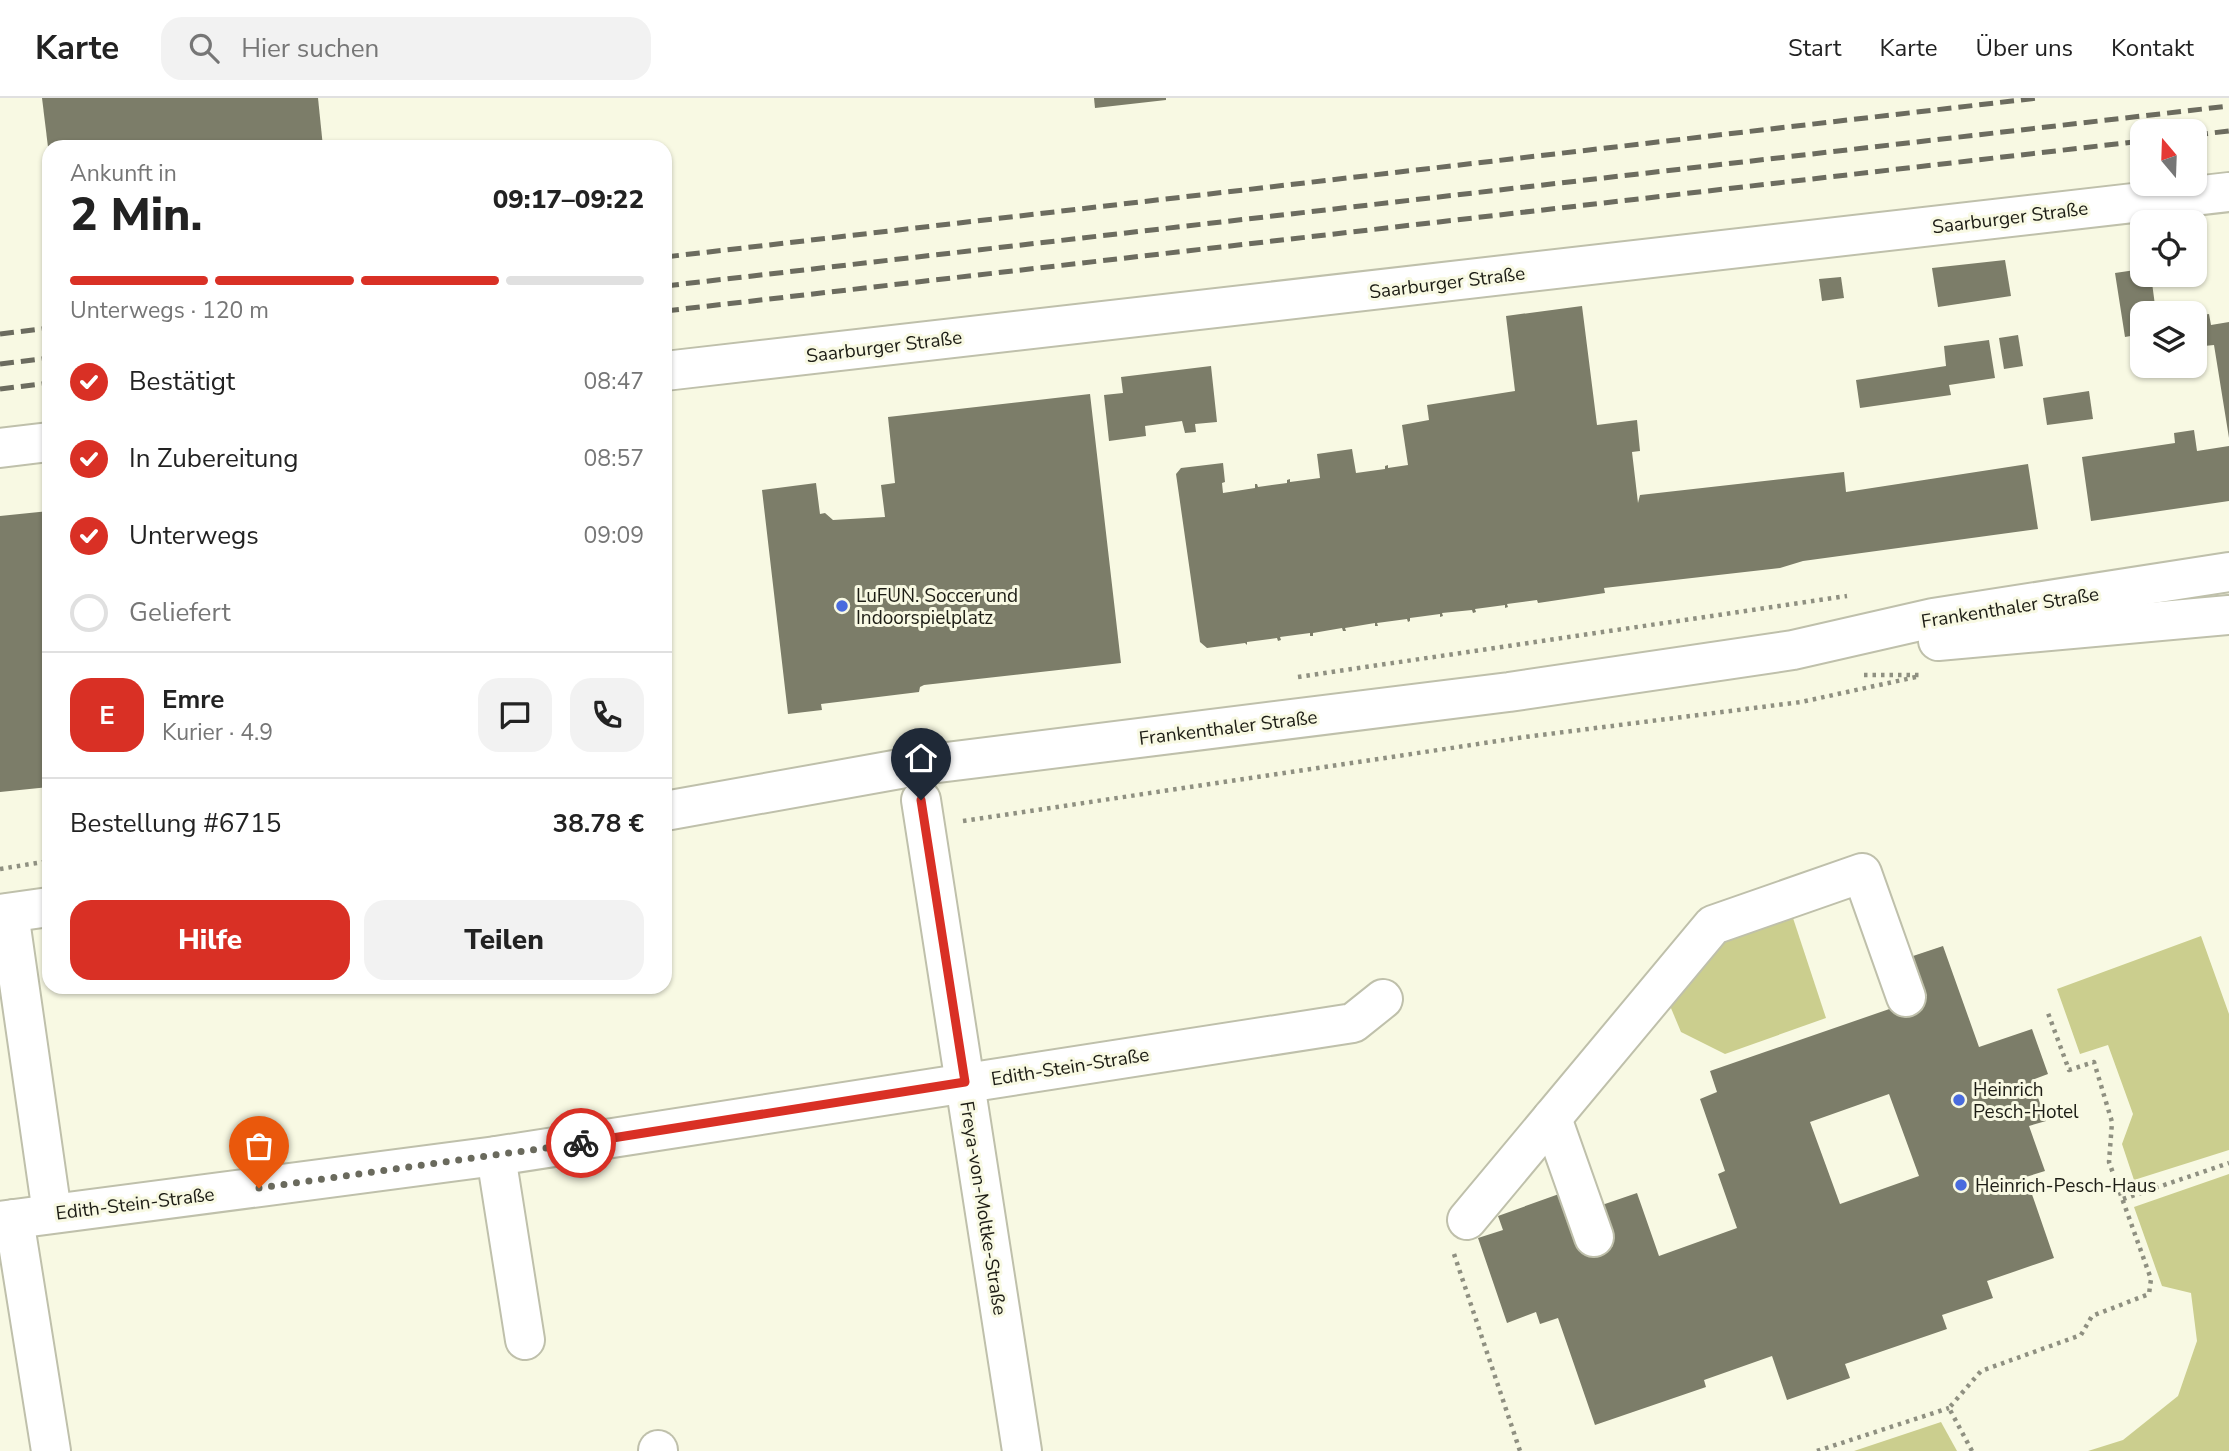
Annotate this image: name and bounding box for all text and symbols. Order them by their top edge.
search box [161,17,651,80]
text: Karte [35,26,119,71]
icon: search [185,29,223,67]
text: Hier suchen [241,31,379,66]
text: Start [1788,32,1841,64]
text: Karte [1879,32,1937,64]
text: Über uns [1975,32,2073,64]
text: Kontakt [2111,32,2194,64]
north arrow [2130,119,2207,196]
map controls [2130,119,2207,378]
text: Ankunft in [70,158,177,189]
text: 09:17–09:22 [493,182,644,217]
text: 2 Min. [70,183,202,246]
street label: Saarburger Straße [1931,196,2090,240]
button: locate [2130,210,2207,287]
street label: Saarburger Straße [1368,261,1527,305]
text: Unterwegs · 120 m [70,295,269,326]
button: layers [2130,301,2207,378]
street label: Saarburger Straße [805,325,964,369]
icon: check [70,363,108,401]
text: Bestätigt [129,364,235,399]
text: 08:47 [584,366,644,397]
icon: check [70,440,108,478]
text: In Zubereitung [129,441,298,476]
text: 08:57 [584,443,644,474]
icon: check [70,517,108,555]
text: Unterwegs [129,518,259,553]
text: 09:09 [584,520,644,551]
street label: Frankenthaler Straße [1919,581,2101,635]
place label: LuFUN. Soccer und Indoorspielplatz [856,583,1018,631]
text: Geliefert [129,595,230,630]
marker: LuFUN. Soccer und Indoorspielplatz [834,598,850,614]
button: chat [478,678,552,752]
button: phone [570,678,644,752]
text: Emre [162,682,224,717]
text: E [99,698,115,733]
street label: Frankenthaler Straße [1137,704,1319,752]
text: Kurier · 4.9 [162,717,273,748]
pin [891,728,951,800]
icon: home [902,739,940,777]
text: Bestellung #6715 [70,806,281,841]
text: 38.78 € [553,806,644,841]
button: Hilfe [70,900,350,980]
button: Teilen [364,900,644,980]
street label: Edith-Stein-Straße [989,1042,1151,1092]
place label: Heinrich Pesch-Hotel [1973,1077,2079,1125]
marker: Heinrich Pesch-Hotel [1951,1092,1967,1108]
street label: Freya-von-Moltke-Straße [953,1099,1013,1317]
courier [546,1108,616,1178]
pin [229,1116,289,1188]
icon: bike [562,1124,600,1162]
icon: bag [240,1127,278,1165]
place label: Heinrich-Pesch-Haus [1975,1173,2156,1199]
marker: Heinrich-Pesch-Haus [1953,1177,1969,1193]
street label: Edith-Stein-Straße [54,1181,216,1227]

